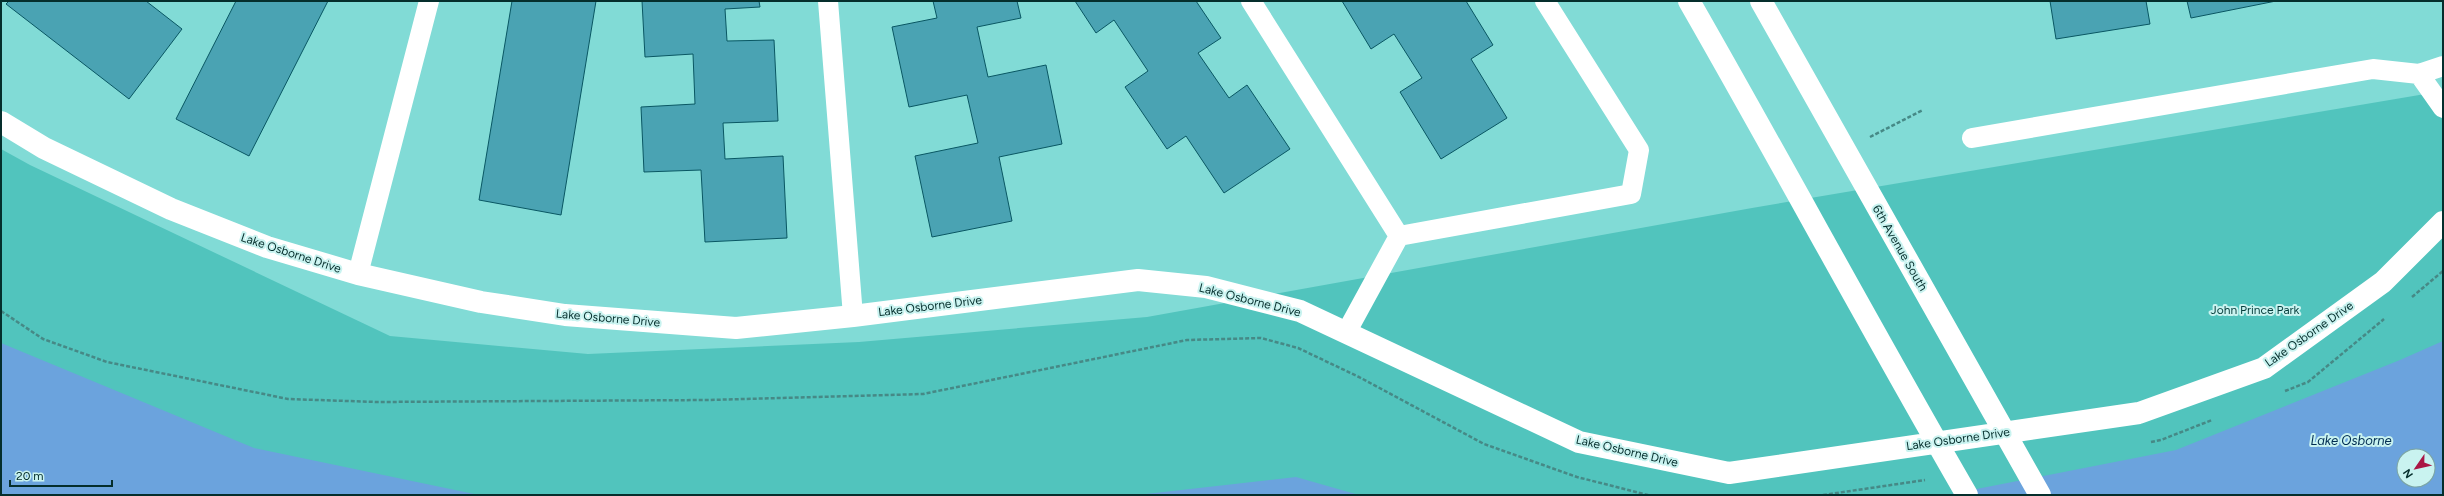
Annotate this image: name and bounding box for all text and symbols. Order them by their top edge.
street label: 6th Avenue South [1870,203,1930,294]
street label: Lake Osborne Drive [239,230,343,276]
street label: Lake Osborne Drive [1198,281,1303,320]
street label: Lake Osborne Drive [877,293,983,319]
street label: Lake Osborne Drive [2262,298,2356,370]
park label: John Prince Park [2211,303,2300,317]
street label: Lake Osborne Drive [555,306,661,330]
street label: Lake Osborne Drive [1905,425,2011,453]
street label: Lake Osborne Drive [1575,432,1680,470]
water label: Lake Osborne [2310,433,2392,448]
north arrow [2396,448,2436,488]
scale bar [10,462,112,488]
text: N [2400,466,2416,480]
text: 20 m [16,469,44,483]

